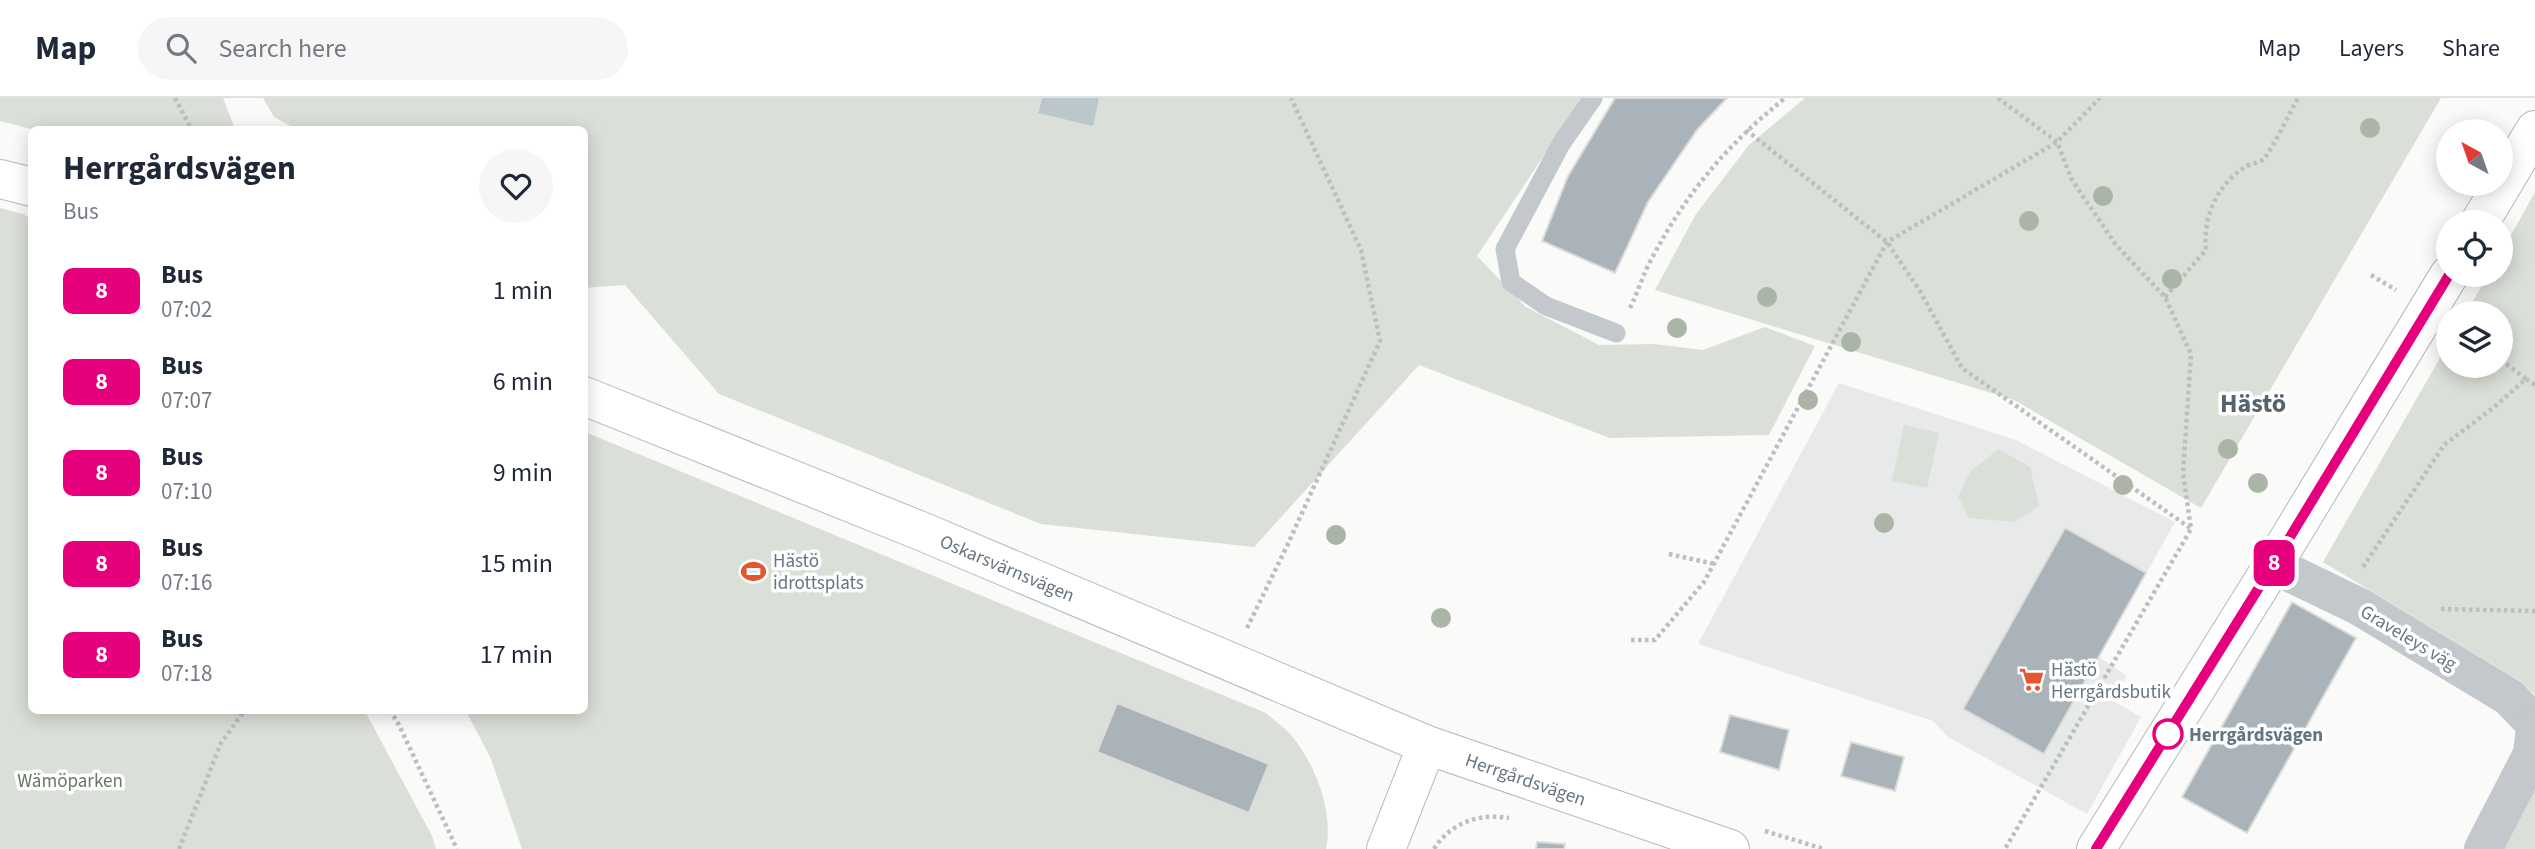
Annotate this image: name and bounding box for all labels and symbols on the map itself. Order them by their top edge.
north arrow [2436,119,2513,196]
district label: Hästö [2220,385,2286,422]
street label: Oskarsvärnsvägen [935,528,1079,609]
line badge: 8 [2251,540,2297,586]
place label: Hästö idrottsplats [773,548,864,597]
sports icon: Hästö idrottsplats [739,557,767,585]
street label: Graveleys väg [2355,599,2462,678]
place label: Hästö Herrgårdsbutik [2051,657,2172,706]
supermarket icon: Hästö Herrgårdsbutik [2017,666,2045,694]
marker: Herrgårdsvägen [2153,719,2183,749]
place label: Herrgårdsvägen [2189,722,2323,749]
street label: Herrgårdsvägen [1462,747,1589,814]
park label: Wämöparken [17,768,123,795]

